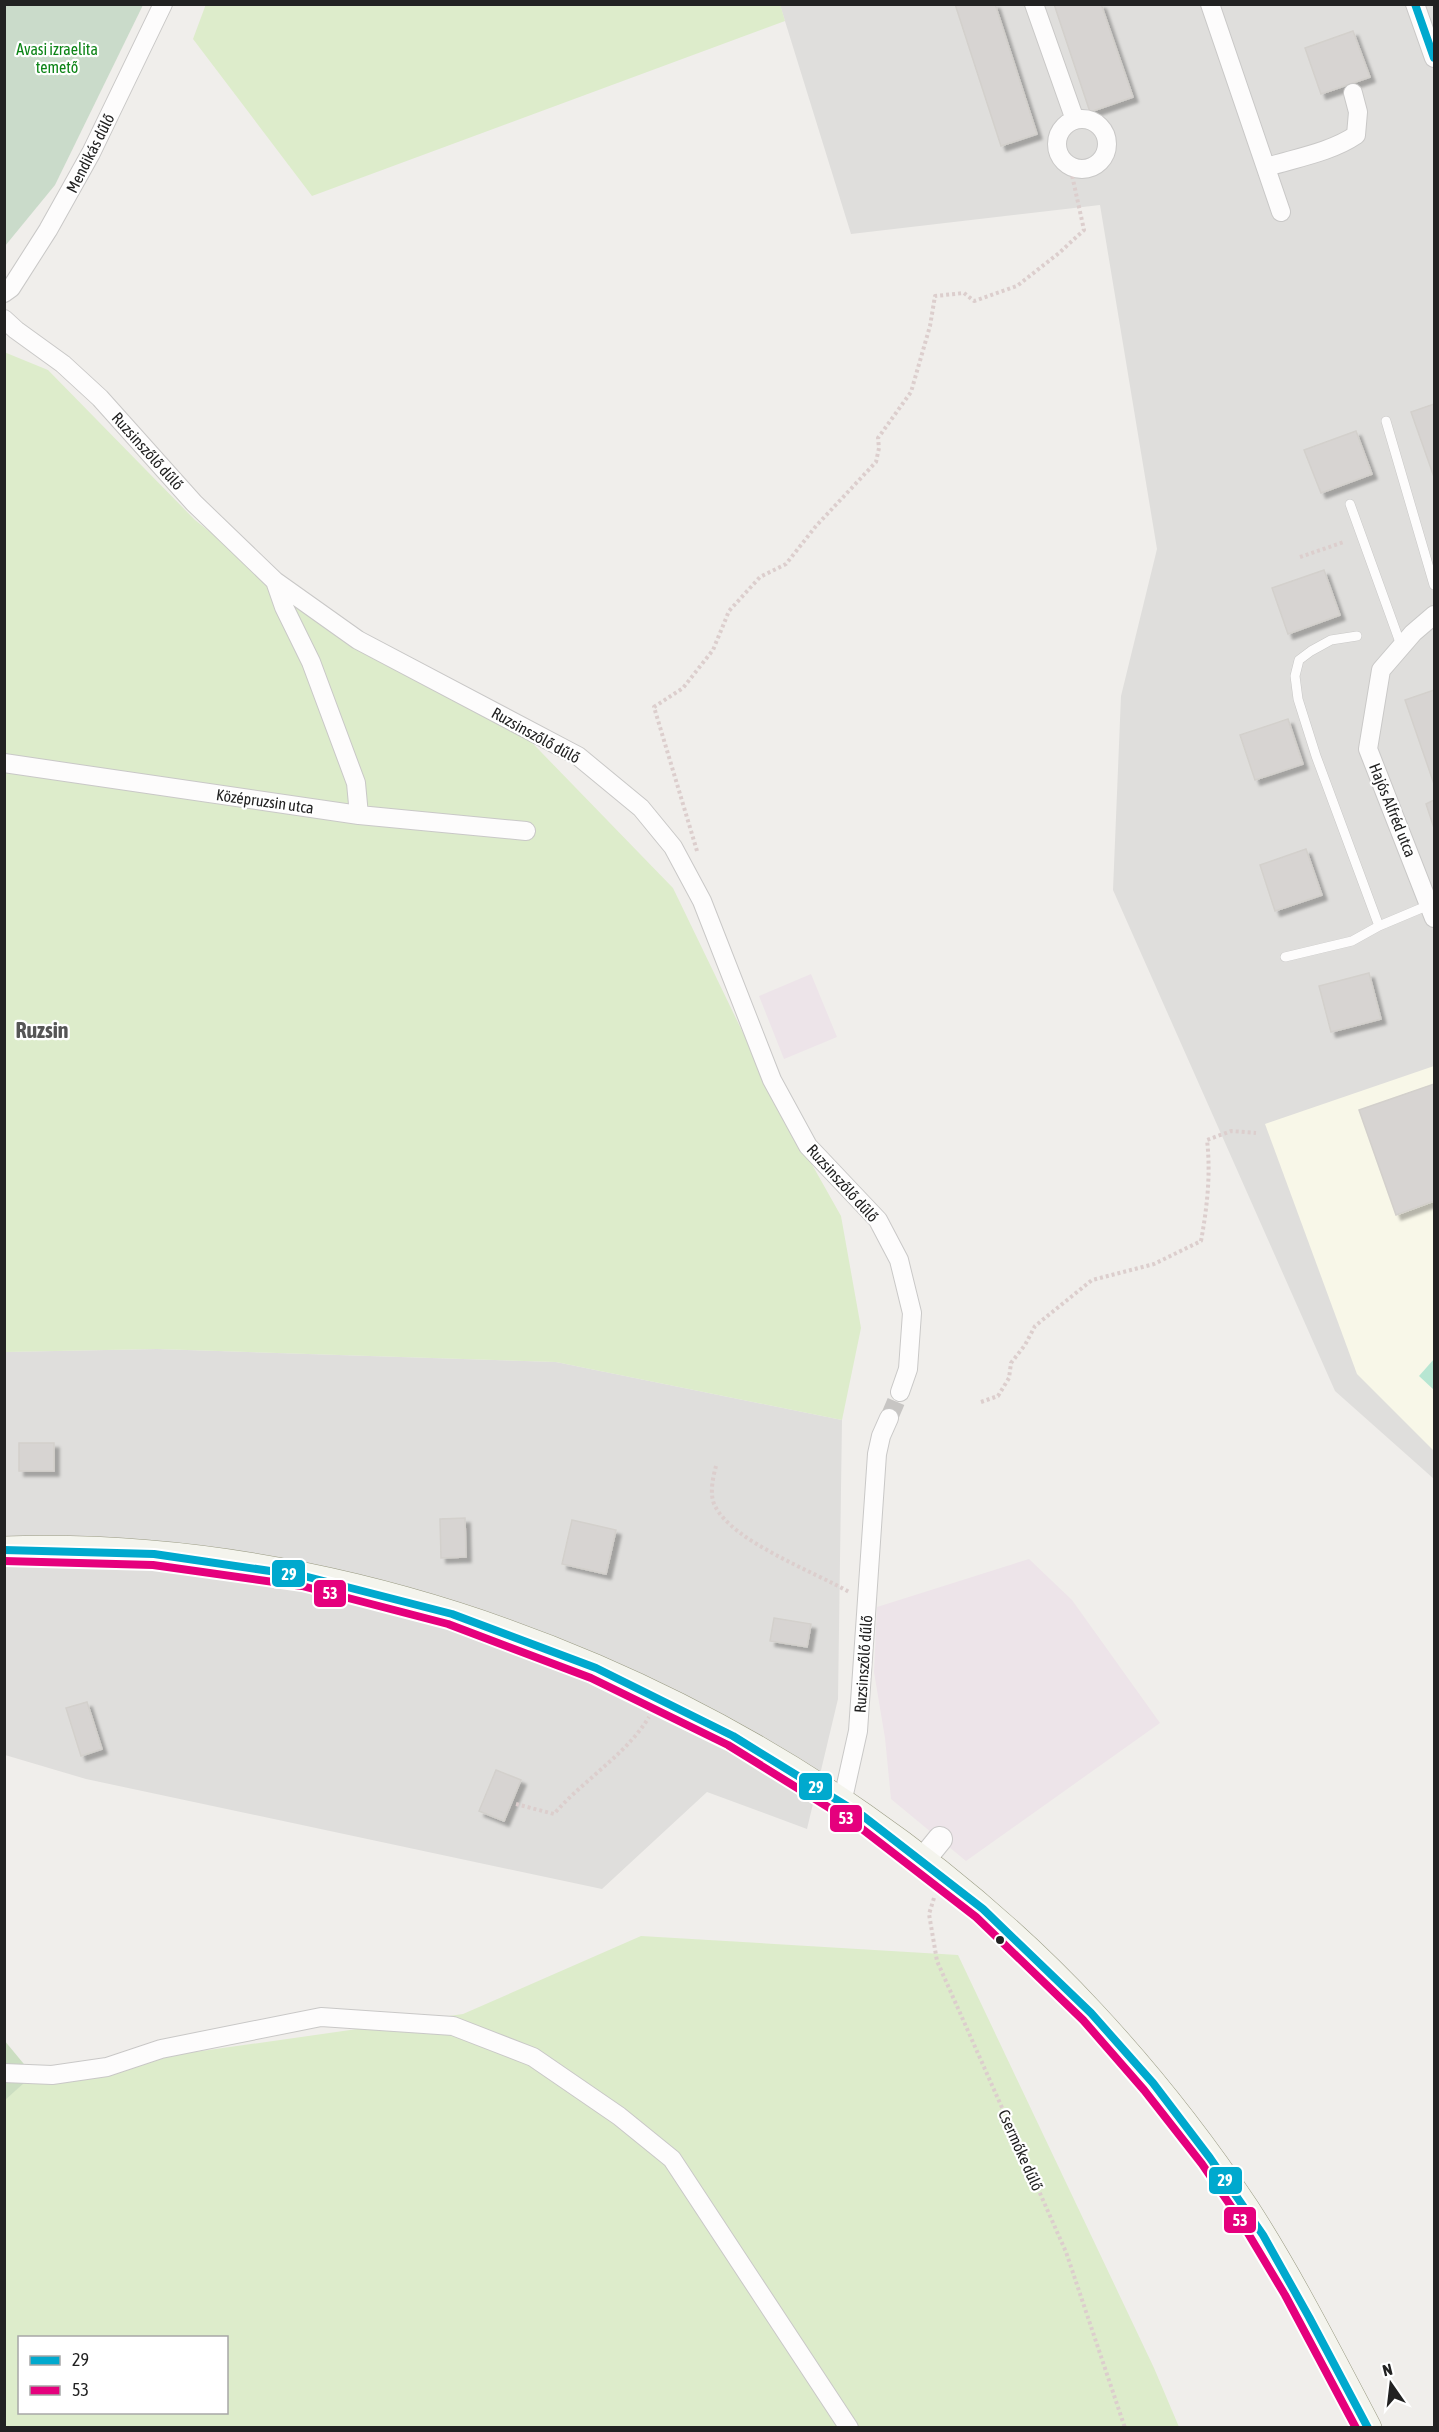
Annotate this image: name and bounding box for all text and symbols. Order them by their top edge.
park label: Avasi izraelita temető [16,40,98,76]
street label: Mendikás dűlő [62,110,118,196]
street label: Ruzsinszőlő dűlő [109,409,187,493]
street label: Ruzsinszőlő dűlő [489,703,583,767]
street label: Hajós Alfréd utca [1365,761,1420,860]
street label: Középruzsin utca [215,785,315,818]
district label: Ruzsin [15,1017,69,1043]
street label: Ruzsinszőlő dűlő [804,1141,882,1225]
line badge: 29 [271,1559,306,1588]
text: 29 [281,1565,297,1583]
line badge: 53 [313,1579,347,1608]
text: 53 [322,1584,338,1602]
street label: Ruzsinszőlő dűlő [851,1614,875,1714]
line badge: 29 [798,1772,833,1801]
text: 29 [808,1778,824,1796]
line badge: 53 [829,1804,863,1833]
text: 53 [838,1809,854,1827]
unlabelled marker [994,1934,1006,1946]
street label: Csermőke dűlő [995,2107,1047,2193]
line badge: 29 [1208,2166,1243,2195]
text: 29 [1217,2171,1233,2189]
line badge: 53 [1223,2206,1257,2234]
text: 53 [1232,2211,1248,2229]
legend [18,2336,228,2414]
text: 29 [72,2349,89,2370]
north arrow [1361,2354,1421,2414]
text: N [1381,2360,1394,2379]
text: 53 [72,2379,89,2400]

